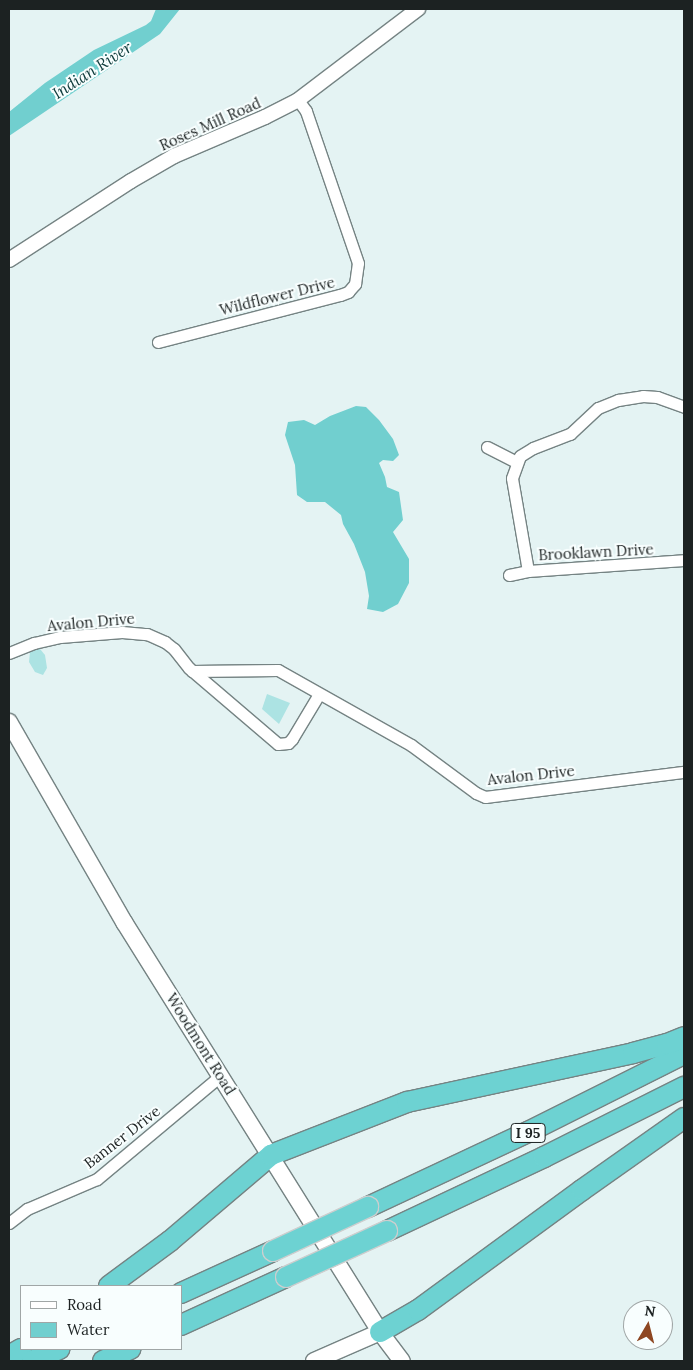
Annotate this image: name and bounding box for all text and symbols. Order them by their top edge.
water label: Indian River [49,37,135,103]
street label: Roses Mill Road [157,94,263,154]
street label: Wildflower Drive [218,273,336,319]
street label: Brooklawn Drive [538,540,654,564]
street label: Avalon Drive [47,609,135,635]
street label: Avalon Drive [486,761,576,789]
street label: Woodmont Road [162,990,240,1098]
street label: Banner Drive [80,1102,164,1172]
road number: I 95 [510,1122,546,1144]
legend [20,1285,182,1350]
text: Road [67,1295,102,1314]
north arrow [623,1300,673,1350]
text: N [643,1301,657,1321]
text: Water [67,1320,109,1339]

